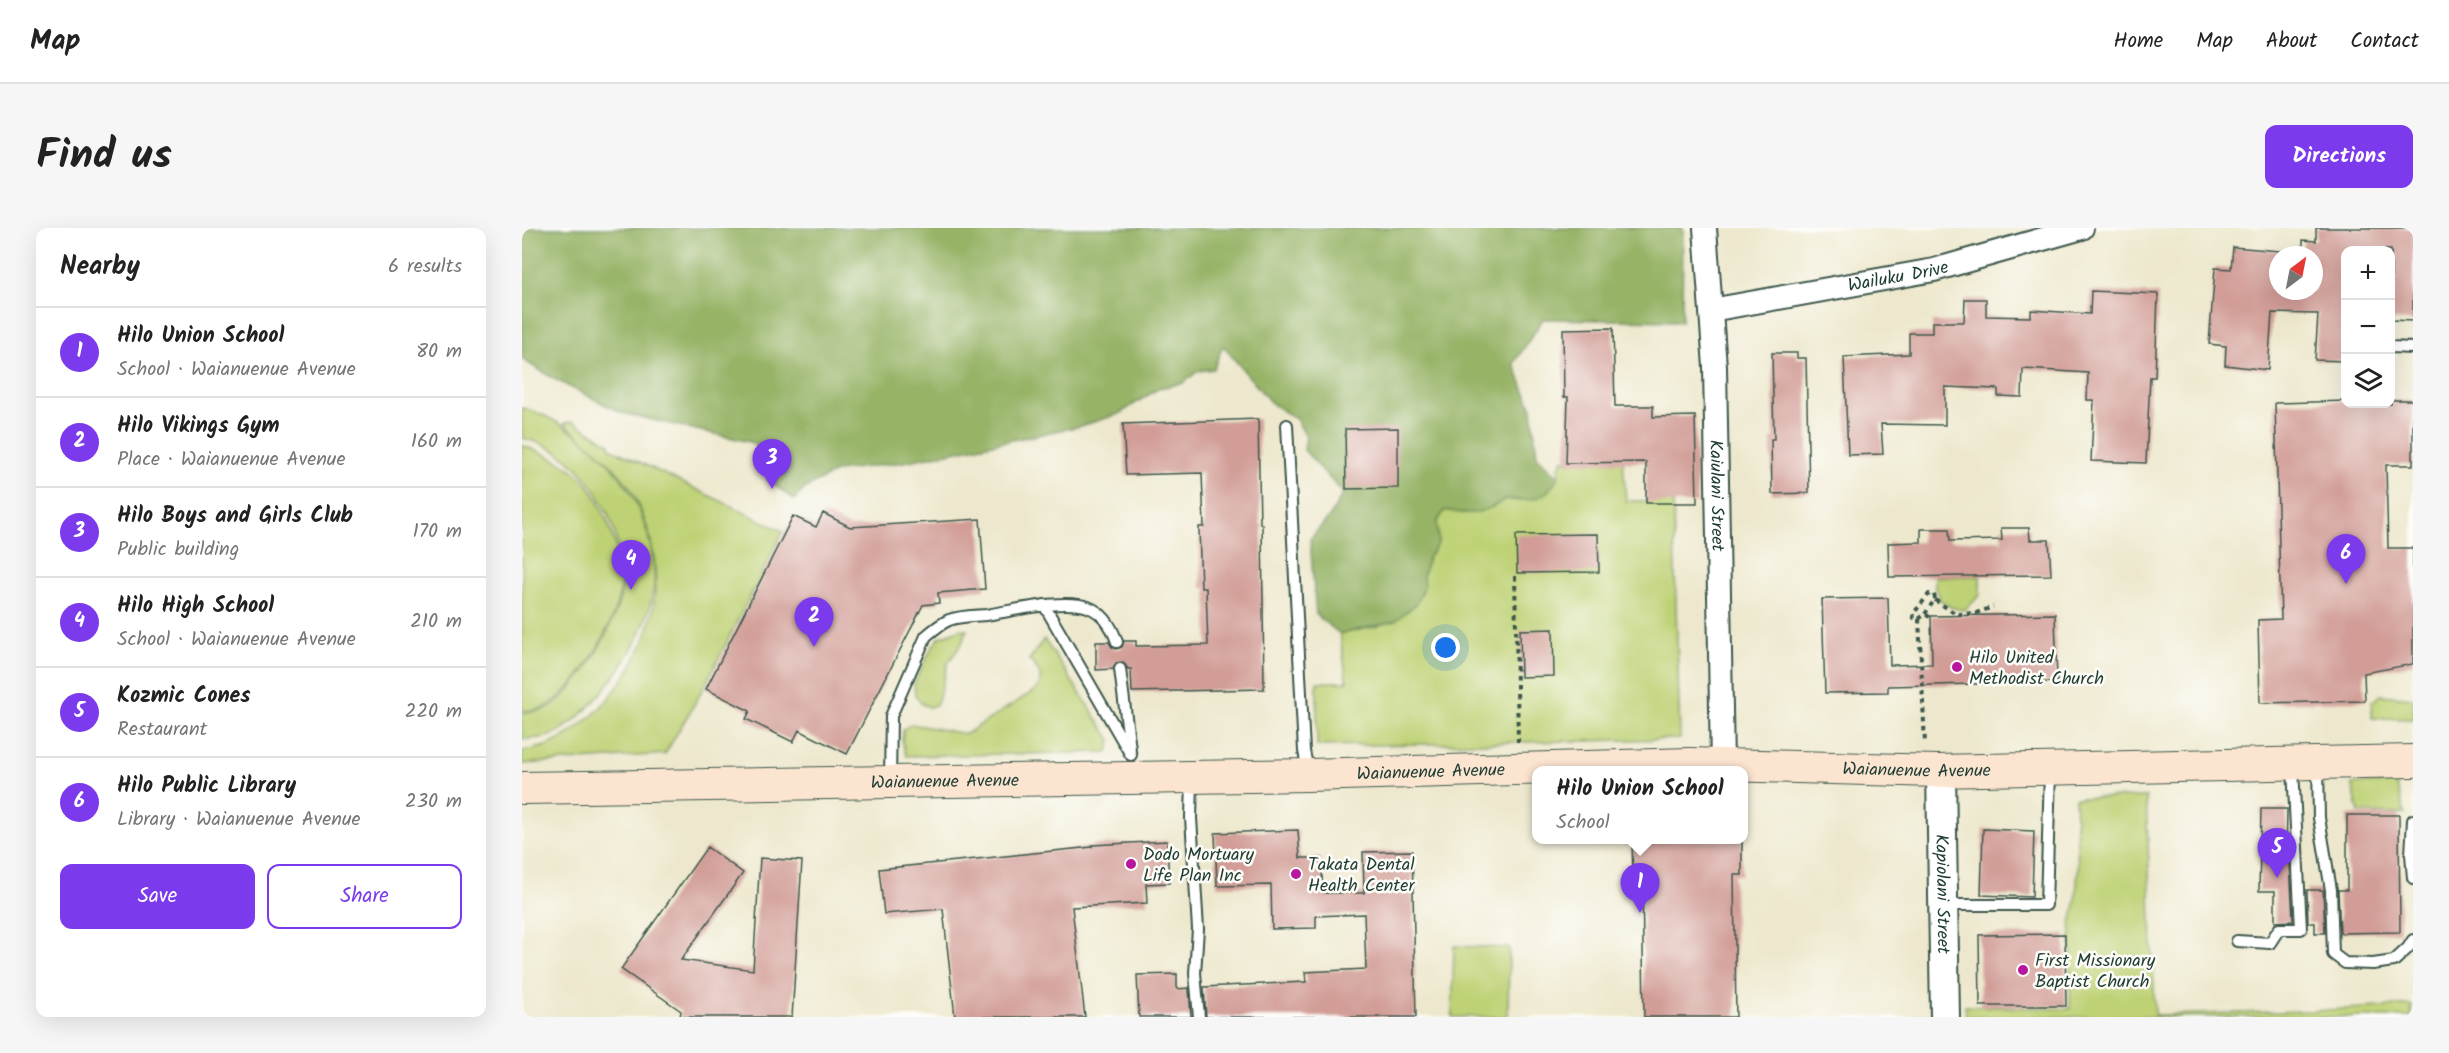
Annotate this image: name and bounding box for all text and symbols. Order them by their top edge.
text: Map [30,19,81,64]
text: Home [2114,25,2163,58]
text: Map [2196,25,2233,58]
text: About [2266,25,2317,58]
text: Contact [2350,25,2419,58]
text: Find us [36,123,172,190]
button: Directions [2265,125,2413,188]
text: Nearby [60,246,140,288]
north arrow [2269,246,2323,300]
map controls [2341,246,2395,408]
button: + [2341,246,2395,300]
text: 6 results [388,251,462,283]
street label: Wailuku Drive [1846,254,1952,301]
button: − [2341,300,2395,354]
text: Hilo Union School [117,319,284,354]
text: 1 [76,336,83,368]
text: 80 m [416,336,462,368]
text: School · Waianuenue Avenue [117,354,356,386]
button: layers [2341,354,2395,408]
text: Hilo Vikings Gym [117,409,280,444]
text: 2 [74,426,85,458]
text: 160 m [411,426,462,458]
pin: 3 [752,440,792,489]
street label: Kaiulani Street [1700,440,1731,553]
text: Place · Waianuenue Avenue [117,444,345,476]
text: Hilo Boys and Girls Club [117,499,353,534]
text: 3 [74,516,85,548]
text: 170 m [413,516,462,548]
text: Public building [117,534,239,566]
pin: 6 [2326,534,2366,584]
pin: 4 [612,540,650,590]
text: Hilo High School [117,589,274,624]
pin: 2 [794,598,834,647]
text: 4 [74,606,85,638]
text: 210 m [410,606,462,638]
text: School · Waianuenue Avenue [117,624,356,656]
your location [1431,633,1460,662]
place label: Hilo United Methodist Church [1969,644,2104,694]
marker: Hilo United Methodist Church [1950,660,1964,674]
text: Kozmic Cones [117,679,251,714]
text: 5 [74,696,85,728]
text: 220 m [405,696,462,728]
text: Restaurant [117,714,207,746]
street label: Waianuenue Avenue [1842,755,1991,787]
street label: Waianuenue Avenue [1356,756,1505,790]
popup [1532,766,1748,844]
street label: Waianuenue Avenue [871,767,1019,798]
text: Hilo Public Library [117,769,296,804]
text: Hilo Union School [1556,772,1724,807]
text: 6 [74,786,85,818]
text: 230 m [405,786,462,818]
text: Library · Waianuenue Avenue [117,804,361,836]
text: School [1556,807,1610,839]
pin: 5 [2258,828,2296,878]
street label: Kapiolani Street [1926,834,1957,955]
place label: Dodo Mortuary Life Plan Inc [1143,841,1254,891]
place label: Takata Dental Health Center [1308,851,1415,901]
marker: Dodo Mortuary Life Plan Inc [1124,857,1138,871]
button: Save [60,864,255,929]
button: Share [267,864,462,929]
pin: 1 [1620,864,1660,913]
marker: Takata Dental Health Center [1289,867,1303,881]
place label: First Missionary Baptist Church [2035,947,2156,997]
marker: First Missionary Baptist Church [2016,963,2030,977]

